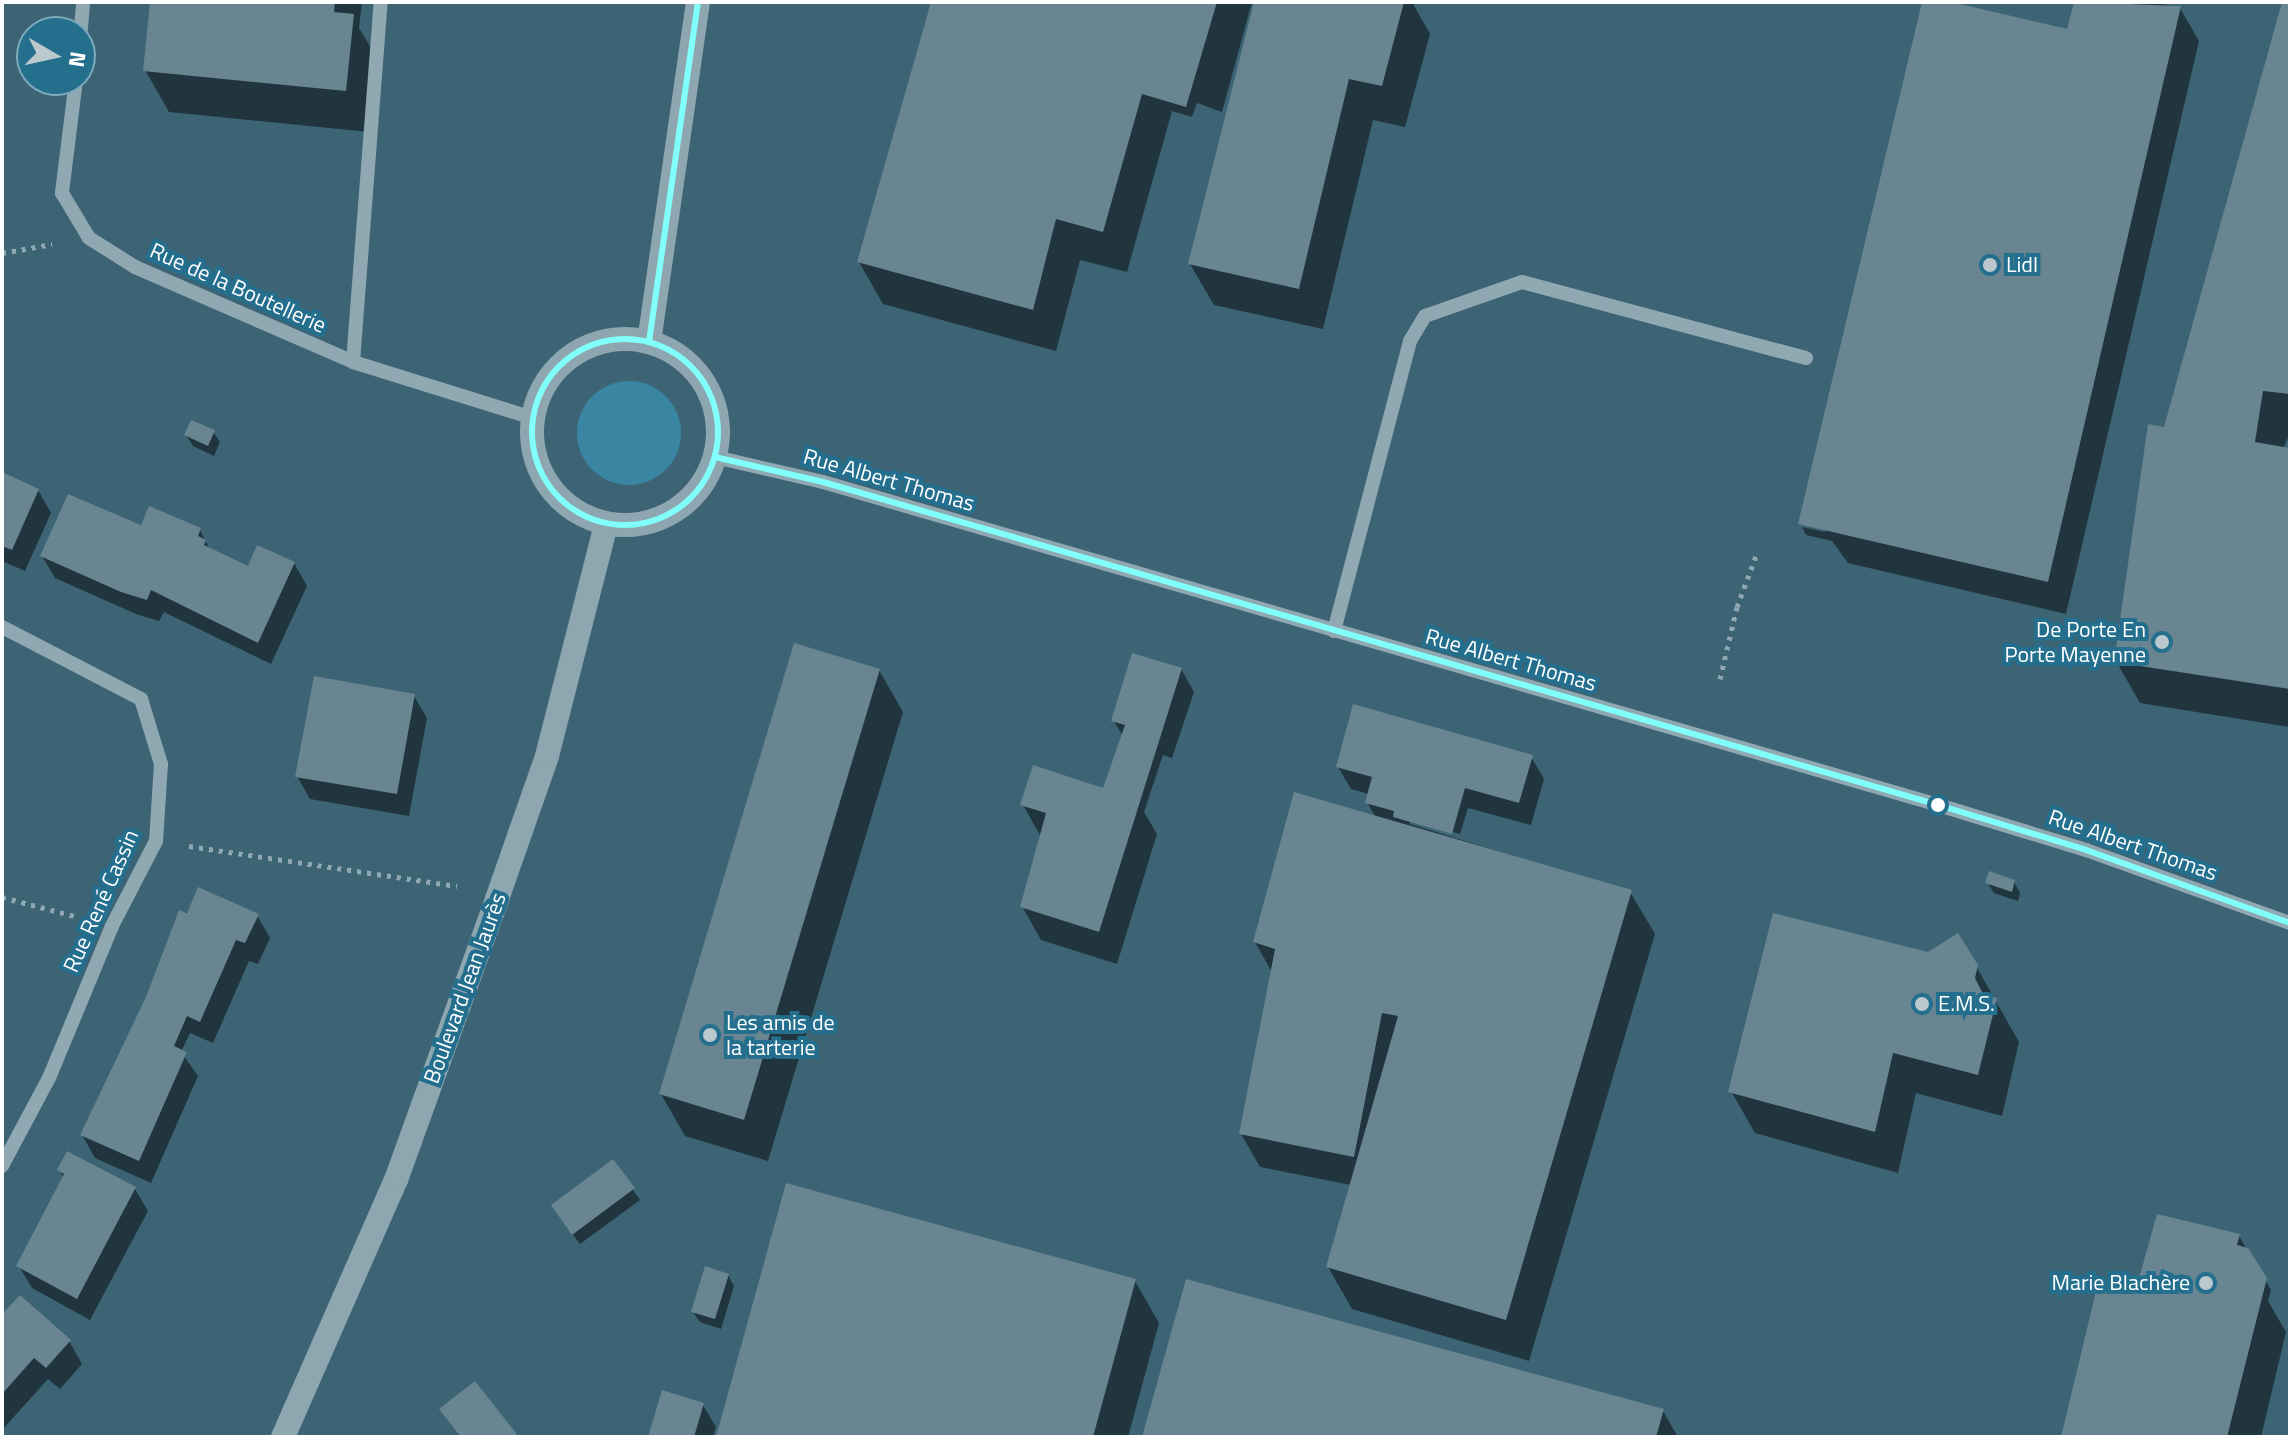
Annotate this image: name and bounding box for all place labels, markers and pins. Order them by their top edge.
place label: Lidl [2006,252,2038,278]
marker: Lidl [1981,256,1999,274]
place label: De Porte En Porte Mayenne [2004,616,2146,668]
marker: De Porte En Porte Mayenne [2153,633,2171,651]
unlabelled marker [1930,797,1946,813]
place label: E.M.S. [1938,991,1995,1017]
marker: E.M.S. [1913,995,1931,1013]
place label: Les amis de la tarterie [726,1009,835,1060]
marker: Les amis de la tarterie [701,1026,719,1044]
place label: Marie Blachère [2051,1270,2190,1296]
marker: Marie Blachère [2197,1274,2215,1292]

